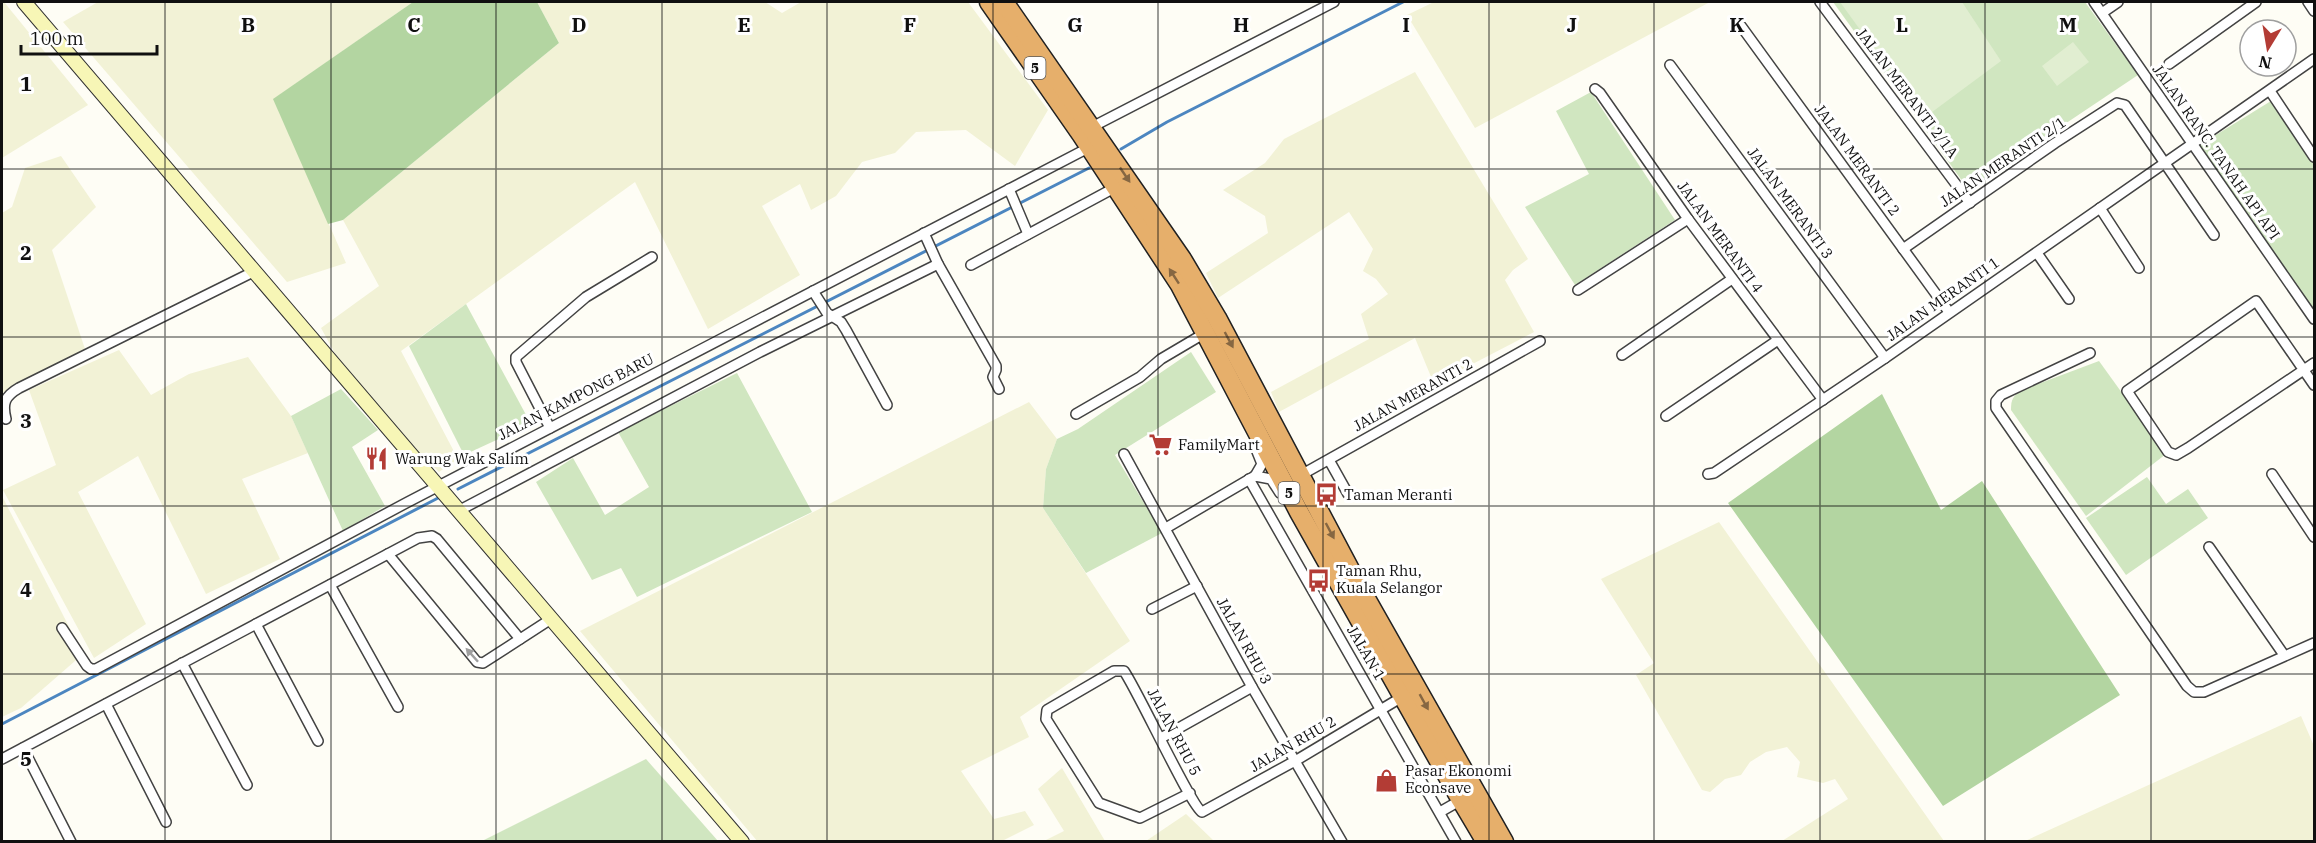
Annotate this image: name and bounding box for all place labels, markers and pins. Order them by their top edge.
supermarket icon: FamilyMart [1147,432,1173,458]
place label: FamilyMart [1178,435,1260,454]
restaurant icon: Warung Wak Salim [364,446,390,472]
place label: Warung Wak Salim [395,449,529,468]
bus stop icon: Taman Meranti [1313,482,1339,508]
place label: Taman Meranti [1344,485,1453,504]
place label: Taman Rhu, Kuala Selangor [1336,561,1443,597]
bus stop icon: Taman Rhu, Kuala Selangor [1305,567,1331,593]
place label: Pasar Ekonomi Econsave [1405,761,1512,797]
shop icon: Pasar Ekonomi Econsave [1374,767,1400,793]

